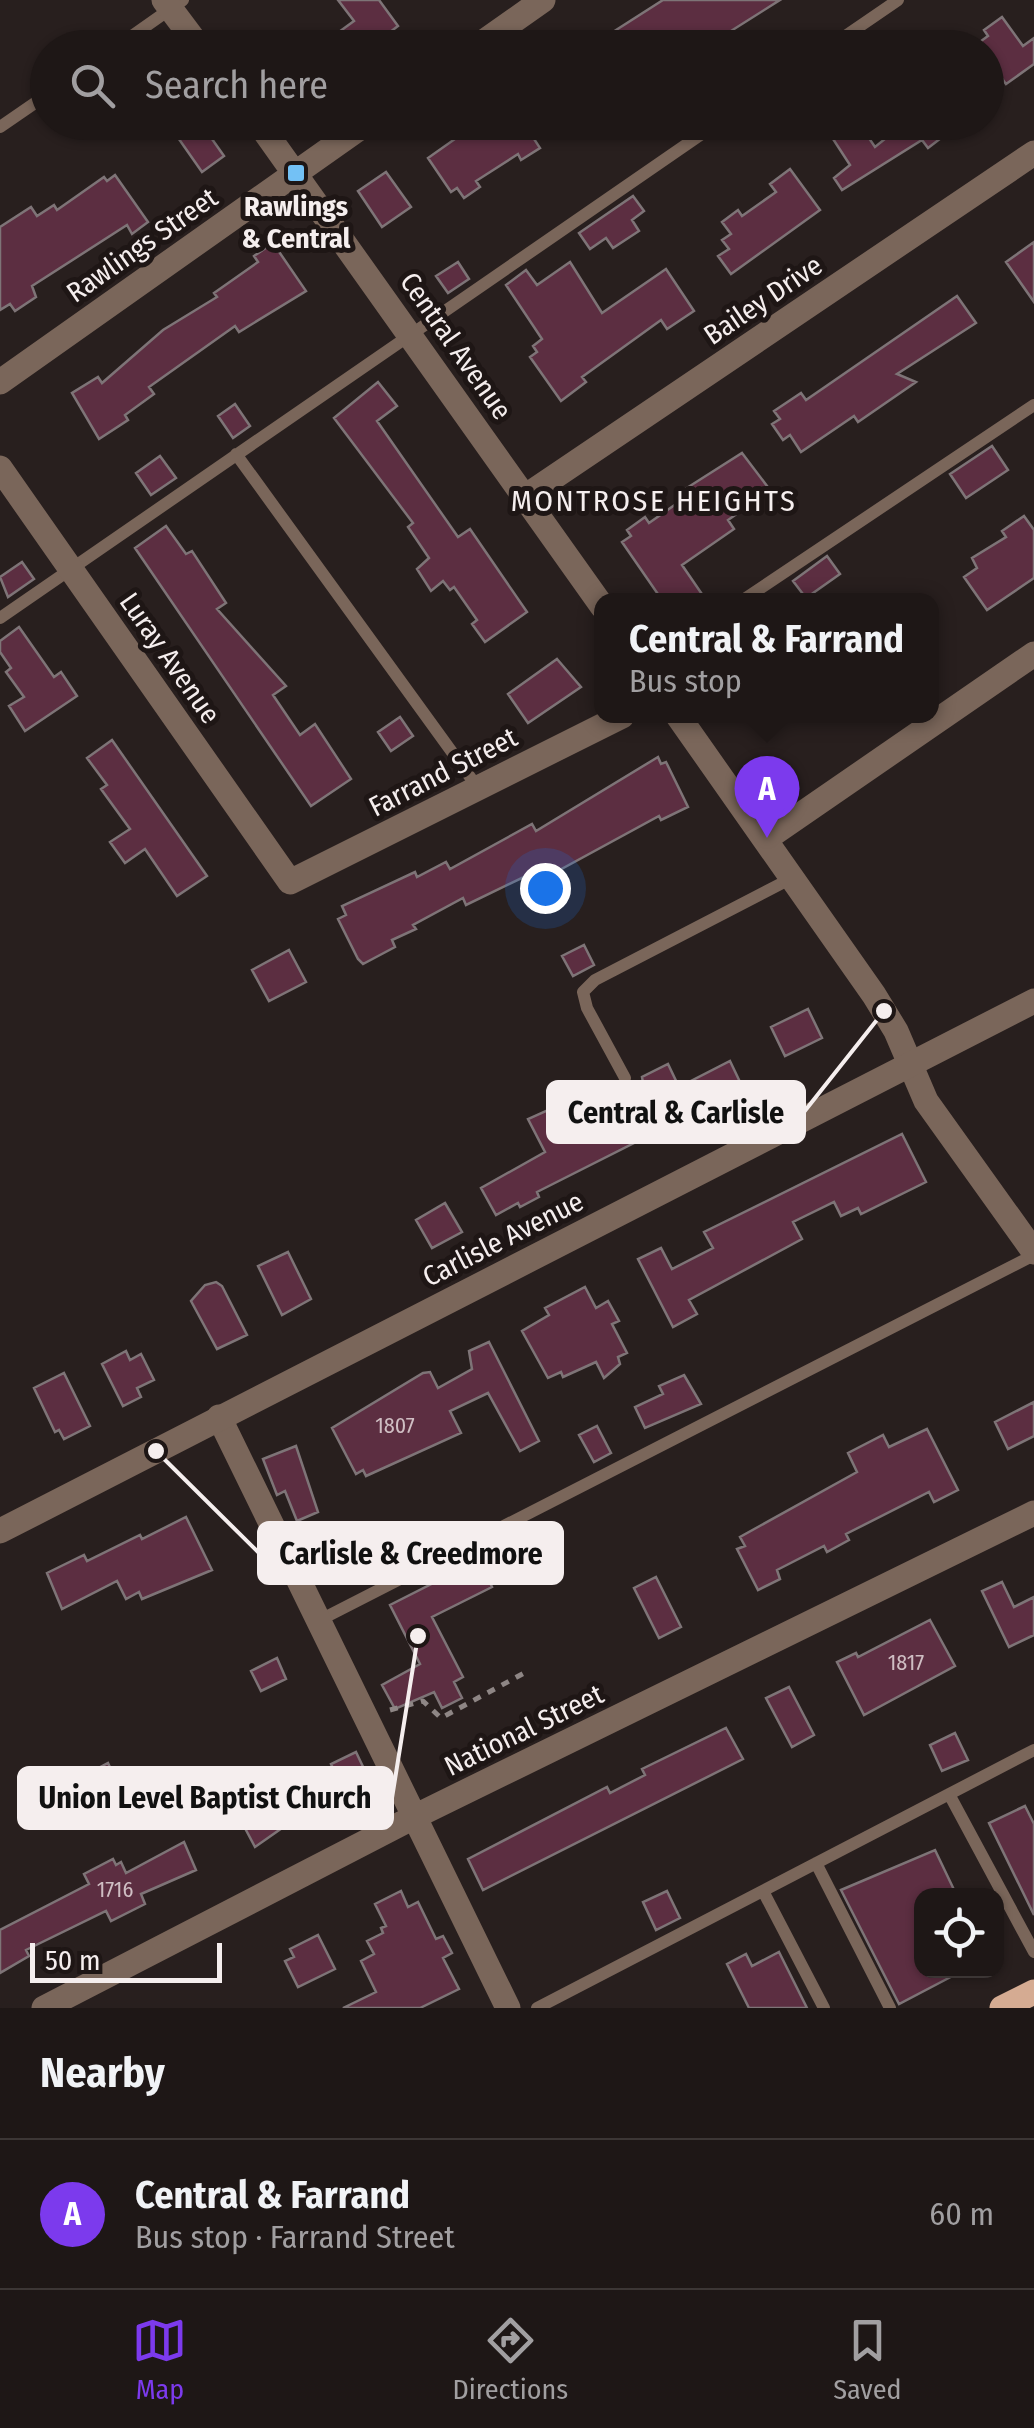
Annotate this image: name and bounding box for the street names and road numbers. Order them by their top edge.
street label: Rawlings Street [60,180,224,309]
street label: Bailey Drive [698,248,828,352]
street label: Central Avenue [393,266,519,426]
street label: Luray Avenue [113,586,227,730]
street label: Farrand Street [363,720,523,823]
street label: Carlisle Avenue [417,1184,589,1294]
street label: National Street [439,1677,610,1783]

